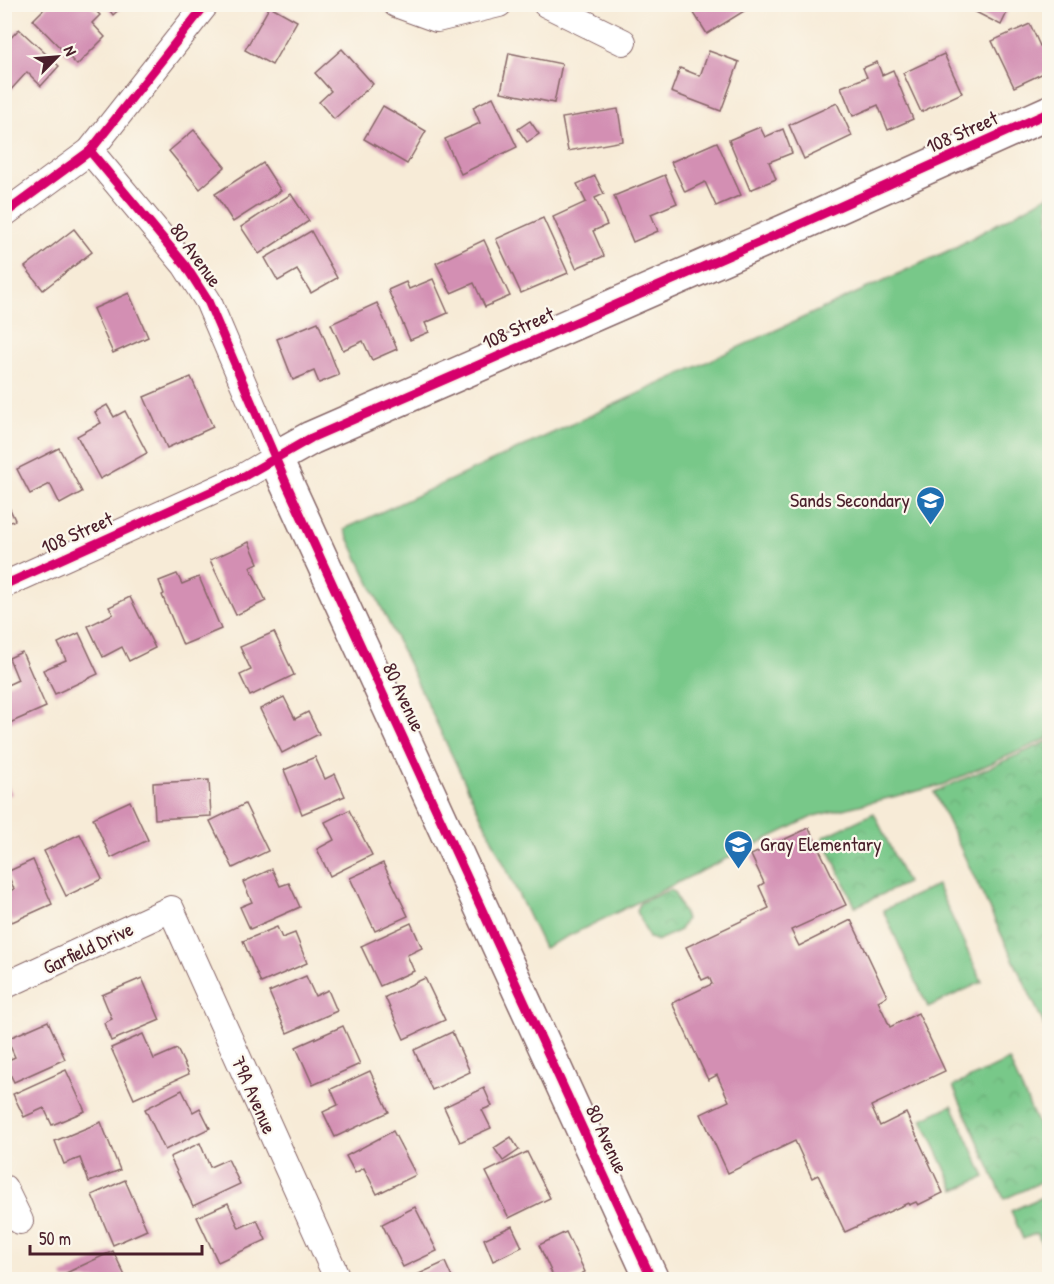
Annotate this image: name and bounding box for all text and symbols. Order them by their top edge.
north arrow [27,27,87,87]
text: N [59,42,83,60]
street label: 108 Street [922,103,1003,159]
street label: 80 Avenue [164,217,229,292]
street label: 108 Street [478,299,559,355]
school or university icon: Sands Secondary [915,484,947,526]
place label: Sands Secondary [790,486,910,513]
street label: 108 Street [37,504,118,560]
street label: 80 Avenue [377,658,432,736]
school or university icon: Gray Elementary [723,828,755,870]
place label: Gray Elementary [760,830,882,857]
street label: Garfield Drive [38,915,137,980]
street label: 79A Avenue [225,1052,284,1138]
street label: 80 Avenue [580,1100,635,1178]
scale bar [30,1218,202,1256]
text: 50 m [39,1226,71,1251]

